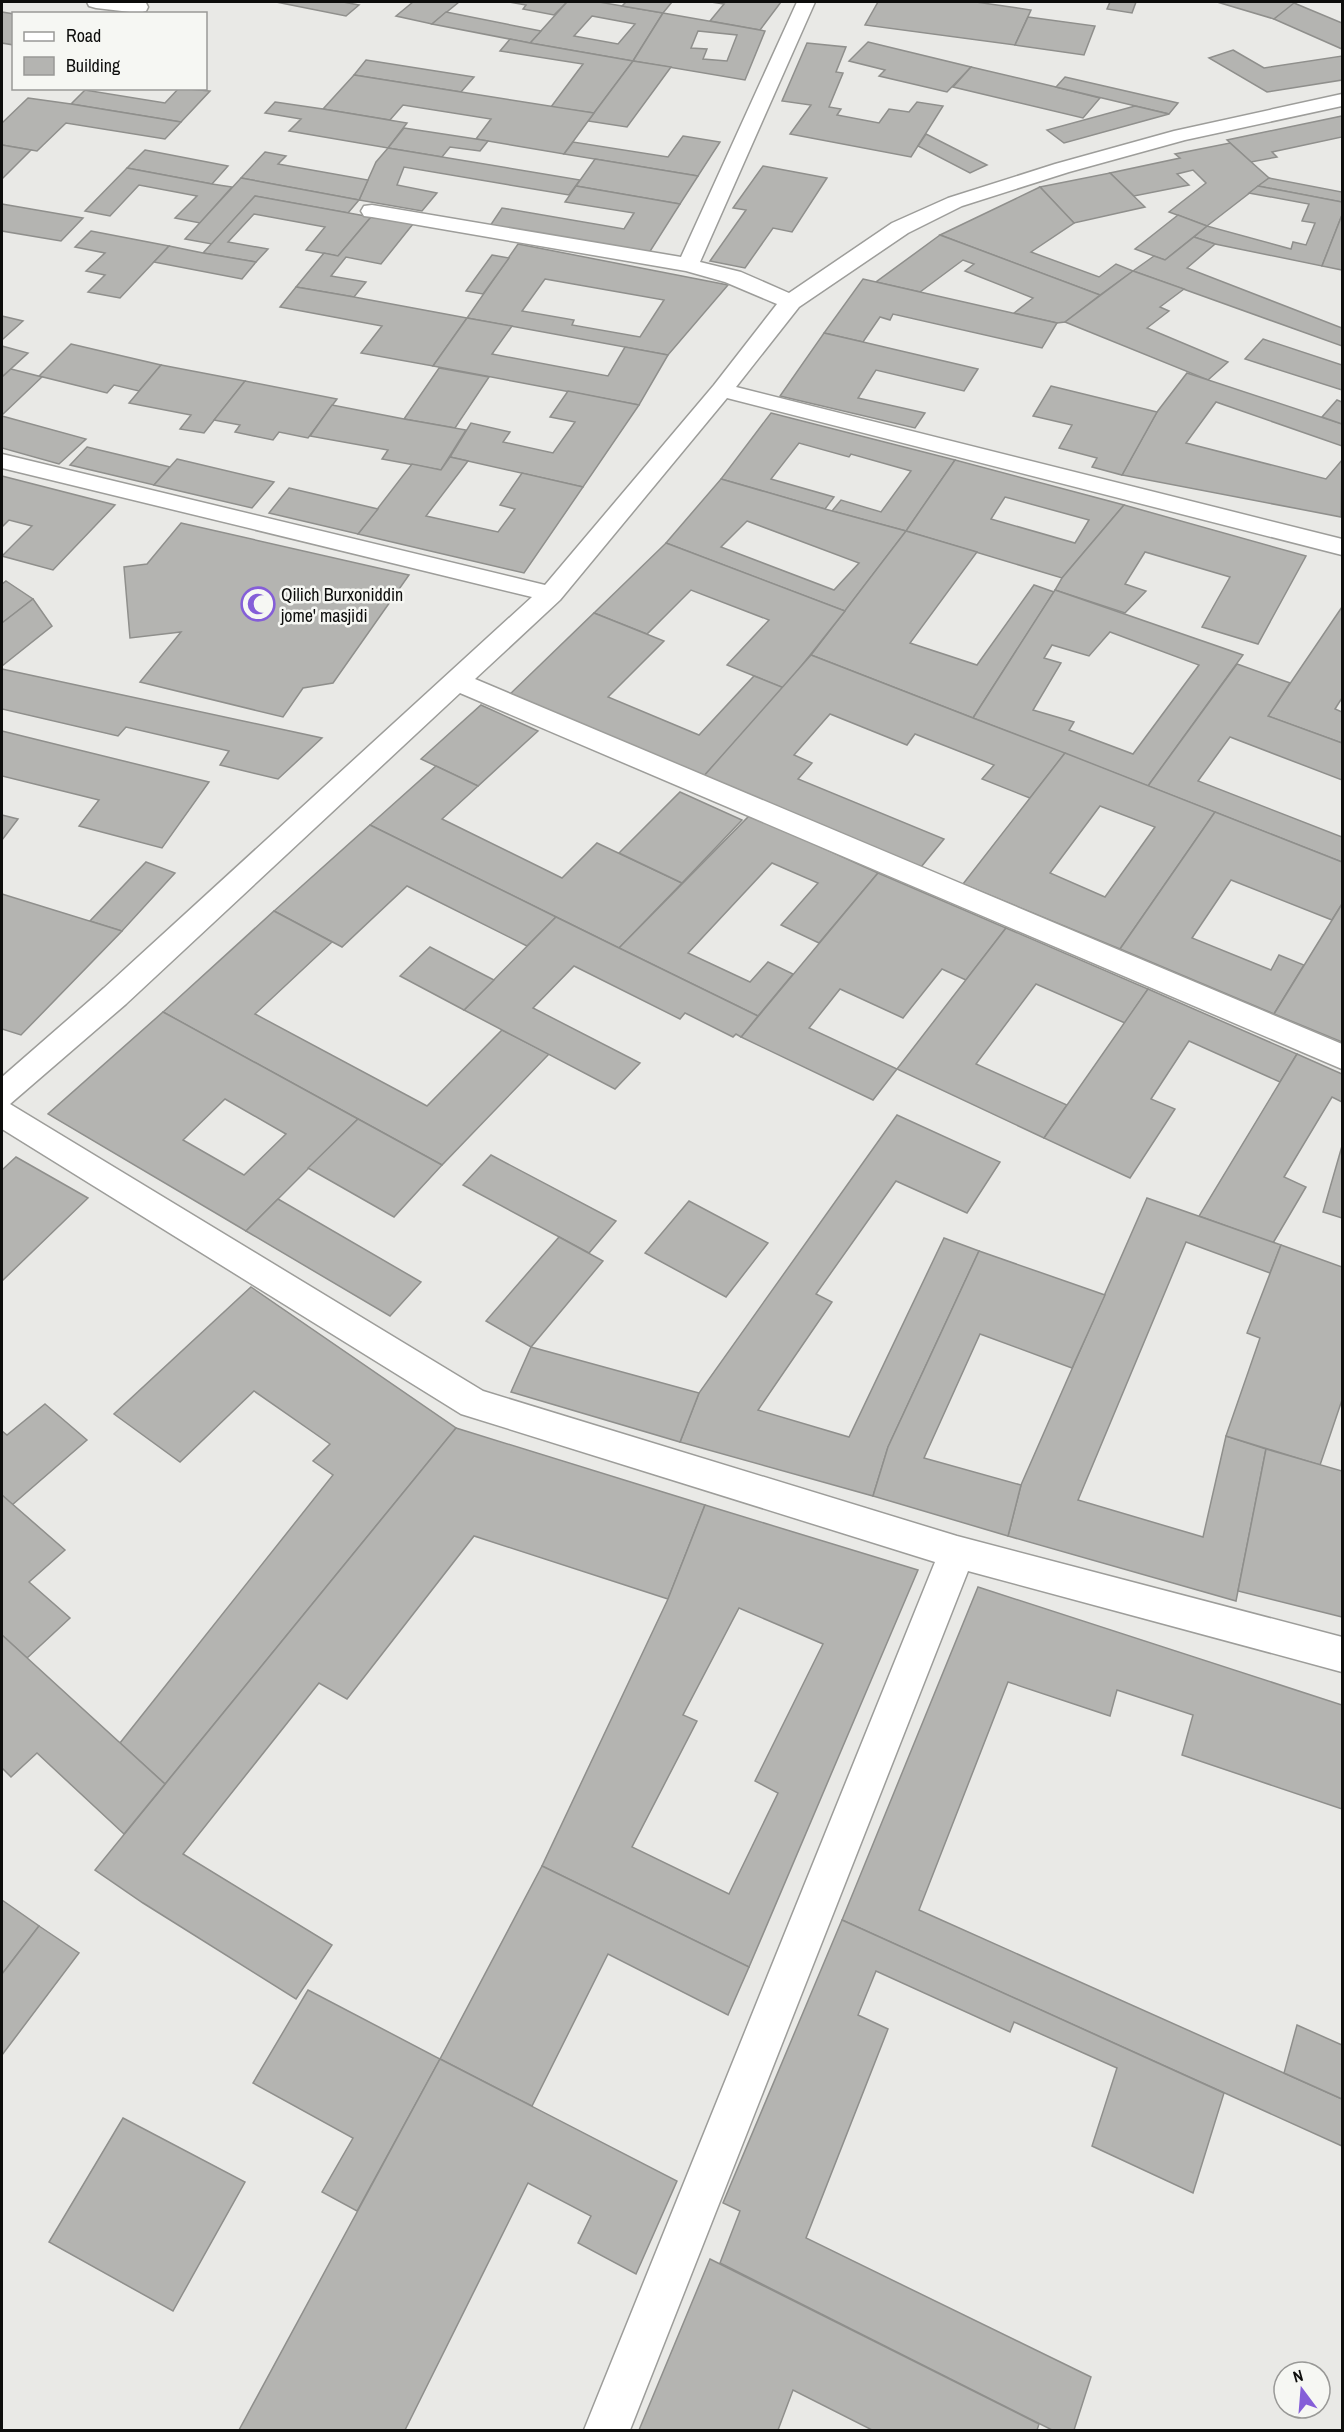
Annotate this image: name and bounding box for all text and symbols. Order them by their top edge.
legend [12,12,207,90]
text: Road [66,23,101,48]
text: Building [66,53,121,78]
place label: Qilich Burxoniddin jome' masjidi [280,582,403,628]
mosque icon: Qilich Burxoniddin jome' masjidi [240,586,276,622]
north arrow [1272,2360,1332,2420]
text: N [1290,2364,1305,2387]

